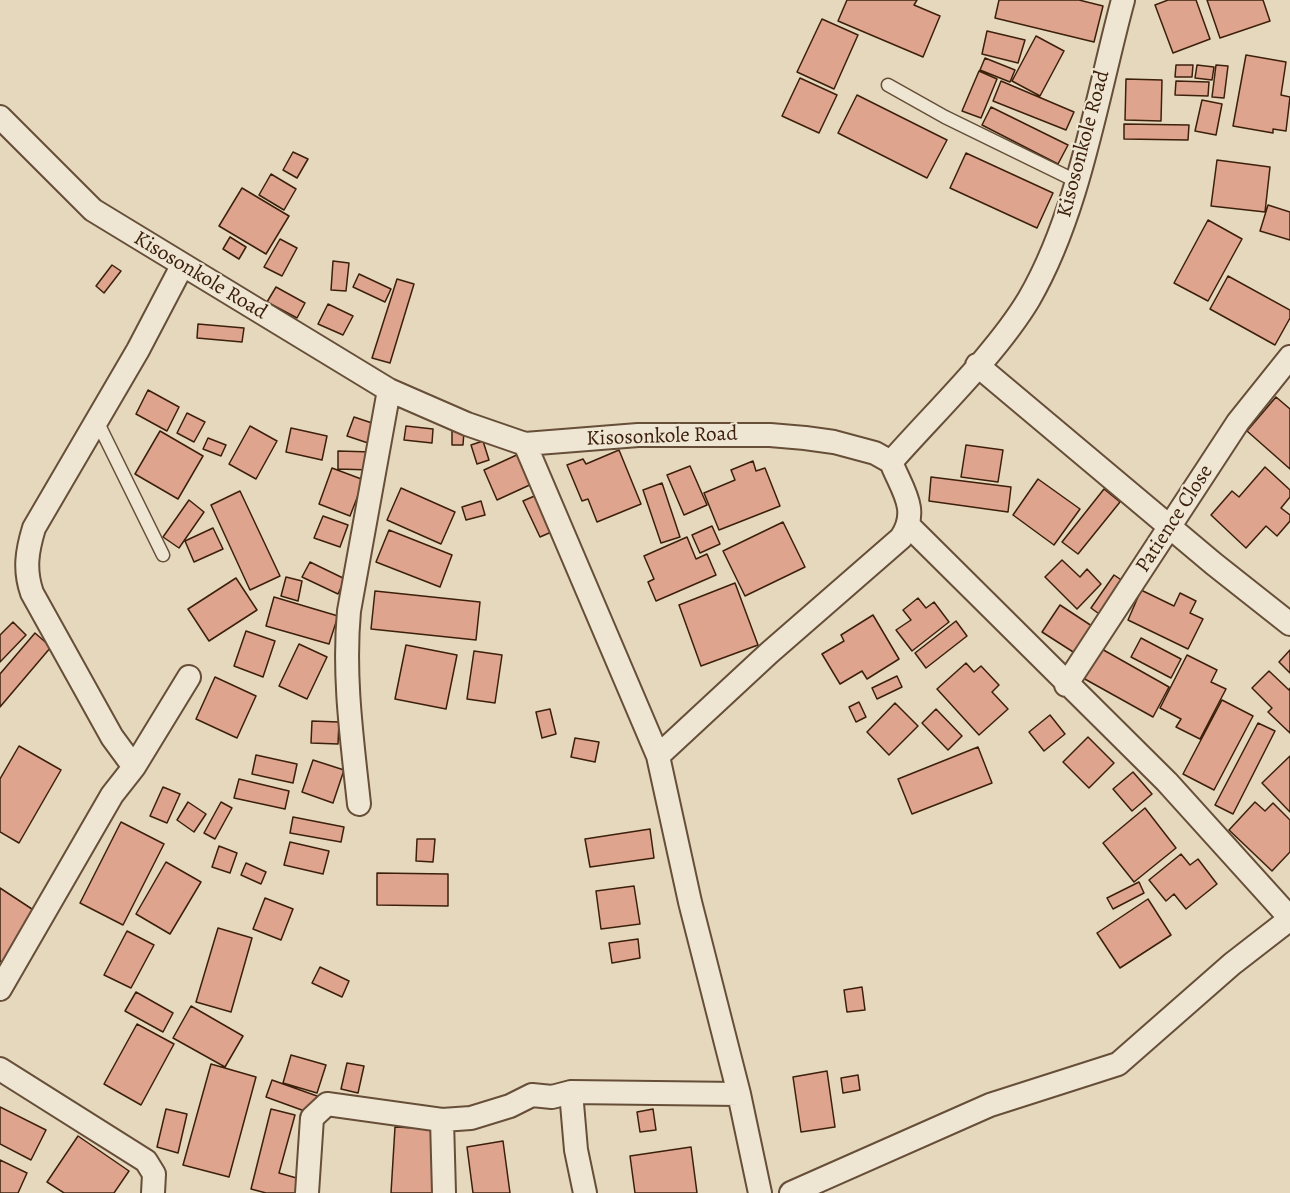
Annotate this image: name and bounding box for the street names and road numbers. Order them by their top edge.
street label: Kisosonkole Road [1052,68,1116,220]
street label: Kisosonkole Road [129,226,271,326]
street label: Kisosonkole Road [586,422,738,452]
street label: Patience Close [1131,460,1219,578]

